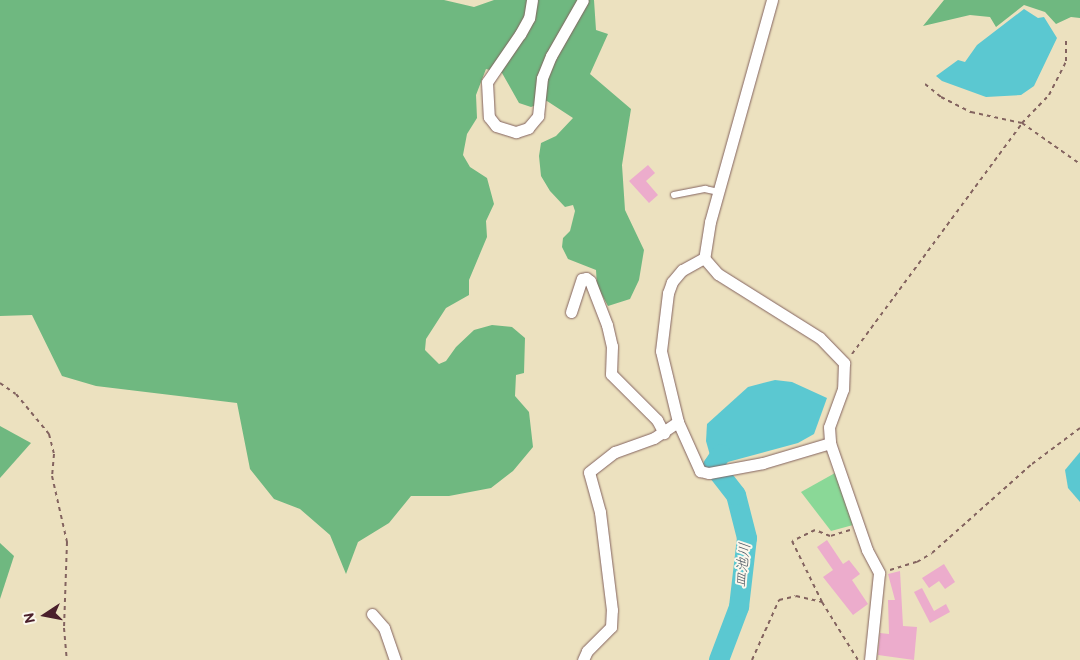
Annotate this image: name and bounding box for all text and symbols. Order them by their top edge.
water label: 皿池川 [732,542,754,588]
north arrow [20,590,70,640]
text: N [20,611,39,625]

